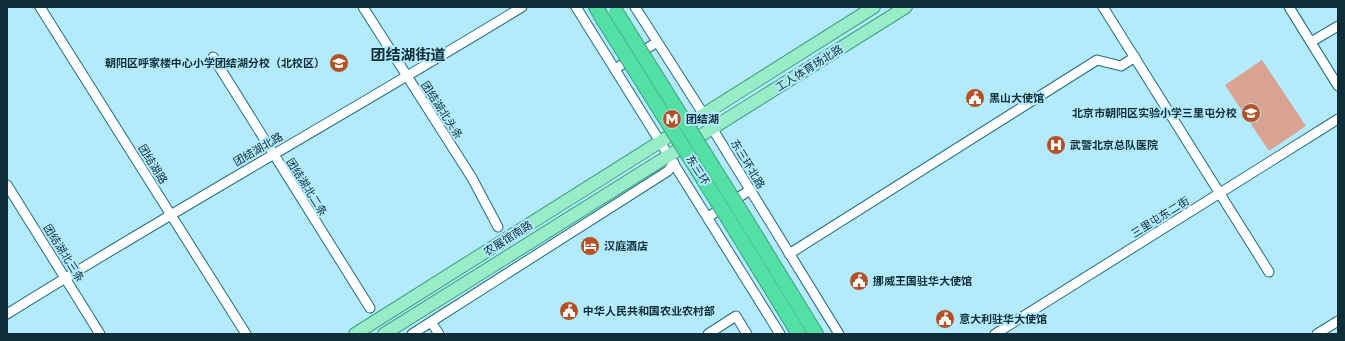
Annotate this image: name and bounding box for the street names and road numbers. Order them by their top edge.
street label: 工人体育场北路 [773,42,845,94]
street label: 团结湖北头条 [418,79,466,141]
street label: 团结湖北路 [231,129,285,169]
street label: 东三环北路 [728,137,768,191]
street label: 团结湖路 [135,142,171,186]
street label: 东三环 [683,152,713,188]
street label: 团结湖北二条 [284,155,330,219]
street label: 三里屯东二街 [1128,194,1192,240]
street label: 农展馆南路 [481,217,535,259]
street label: 团结湖北三条 [41,221,87,285]

